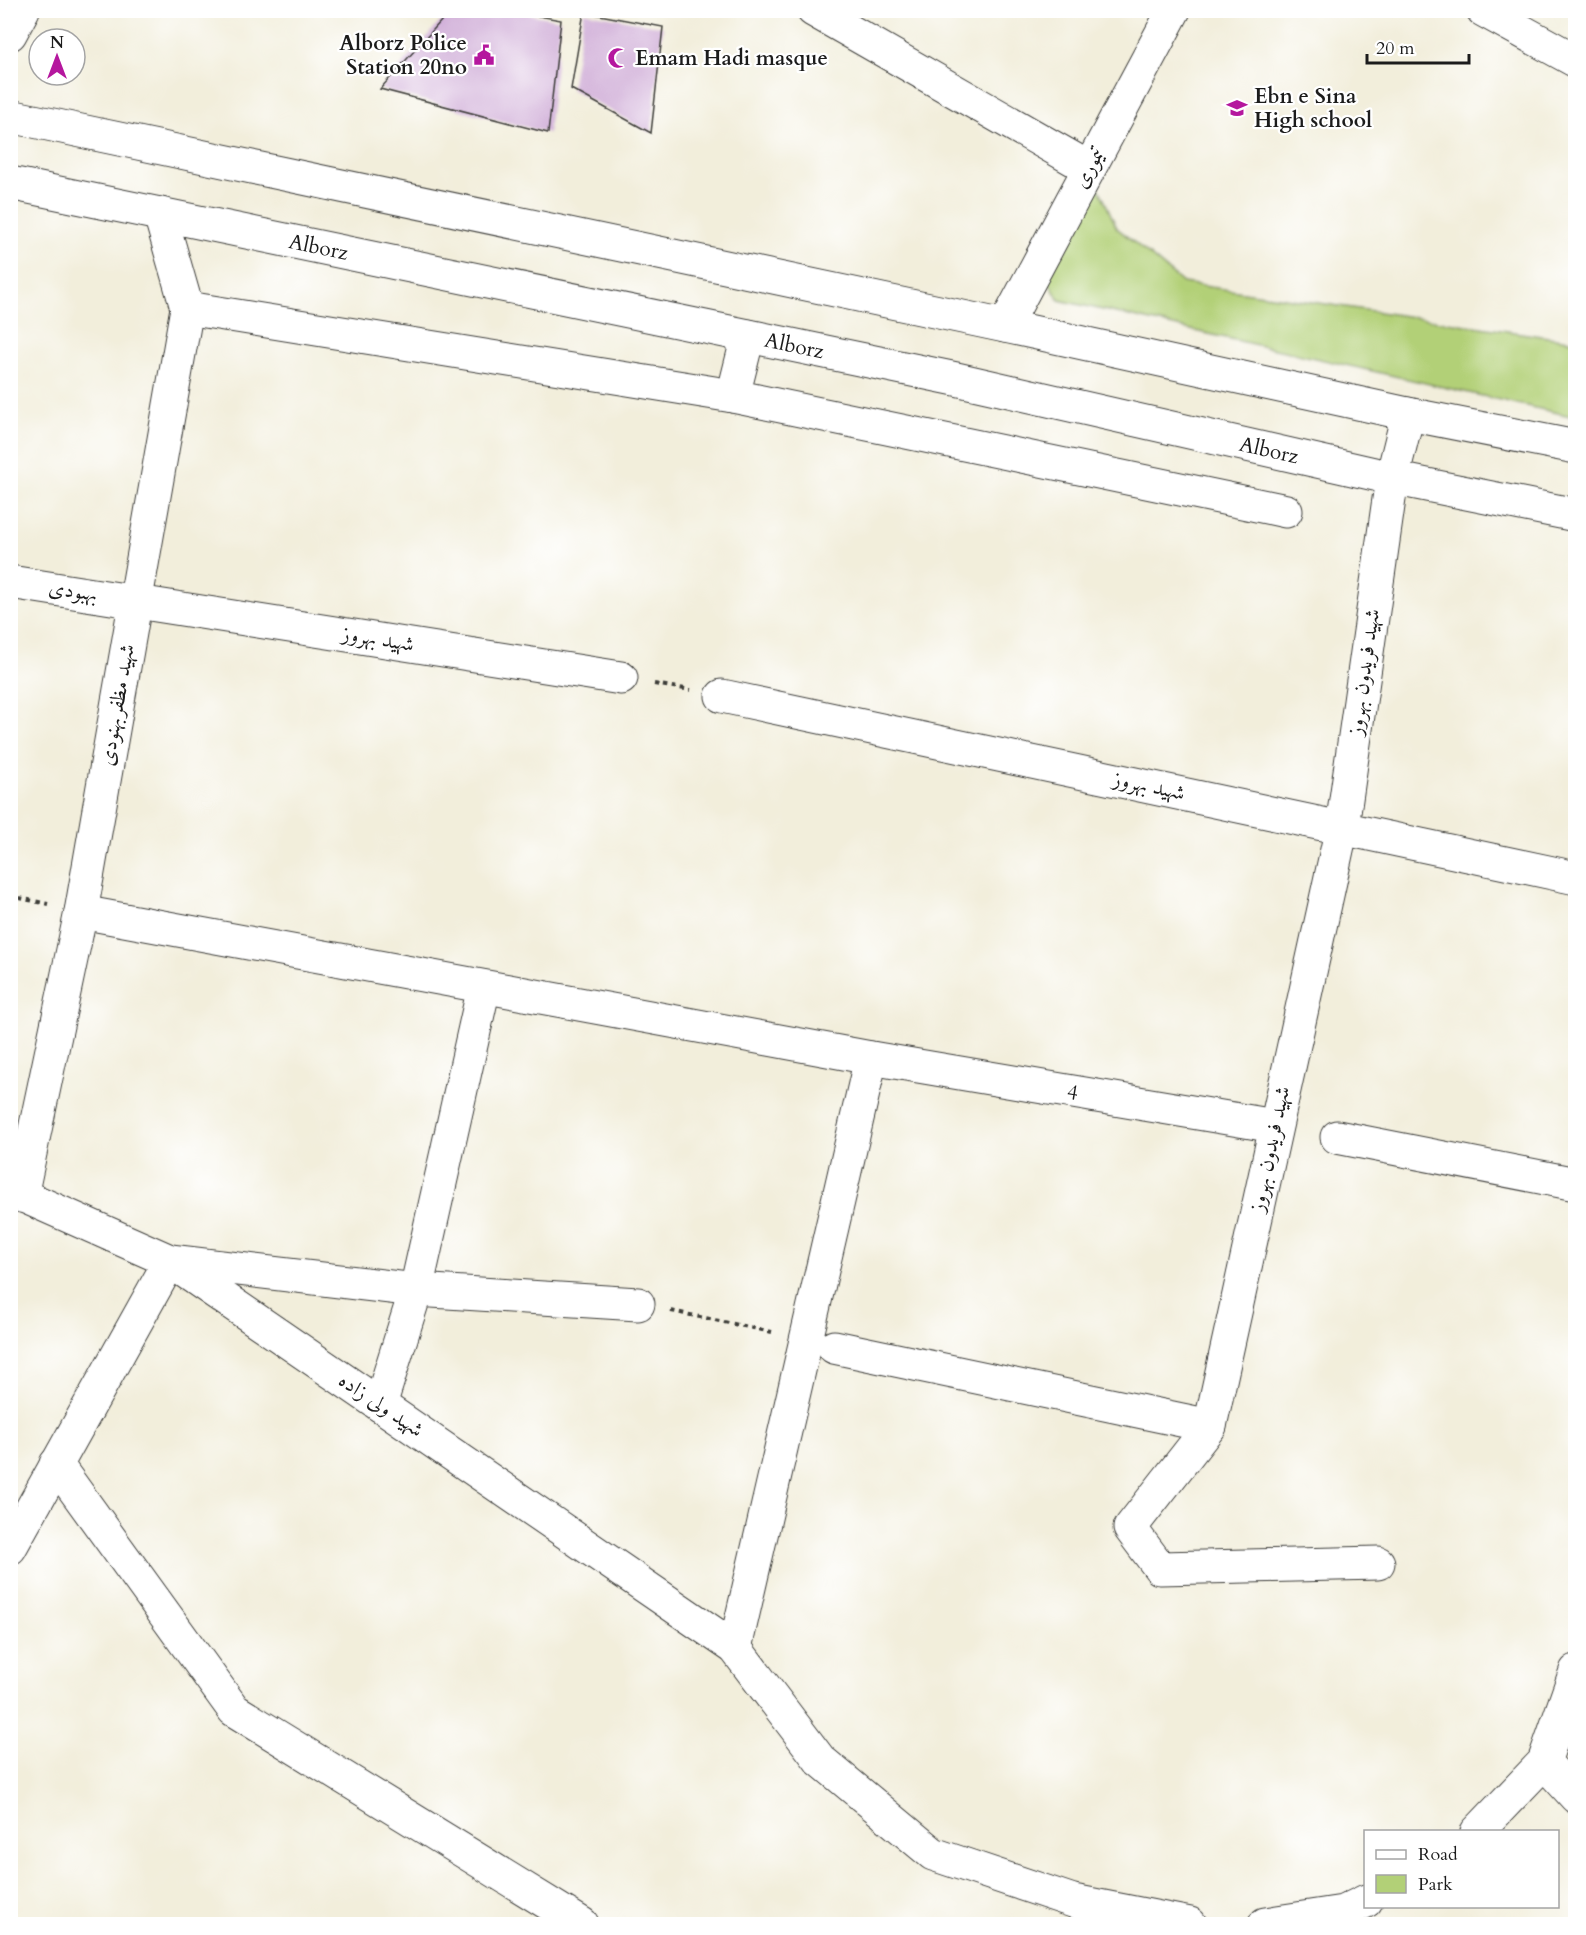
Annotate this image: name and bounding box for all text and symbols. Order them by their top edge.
north arrow [27,27,87,87]
scale bar [1367,27,1469,65]
place label: Alborz Police Station 20no [339,29,467,82]
text: N [50,32,64,54]
text: 20 m [1376,36,1415,61]
public building icon: Alborz Police Station 20no [472,43,496,67]
place label: Emam Hadi masque [635,44,828,73]
mosque icon: Emam Hadi masque [606,46,630,70]
place label: Ebn e Sina High school [1254,82,1372,135]
school or university icon: Ebn e Sina High school [1225,96,1249,120]
street label: تیموری [1066,141,1113,194]
street label: Alborz [286,227,351,267]
street label: Alborz [762,325,827,366]
street label: Alborz [1236,429,1302,471]
street label: بهبودی [47,573,99,609]
street label: شهید فریدون بهروز [1340,607,1387,739]
street label: شهید بهروز [338,619,416,659]
street label: شهید مظفربهنودی [92,642,142,768]
street label: شهید بهروز [1108,764,1188,808]
street label: 4 [1065,1077,1081,1107]
street label: شهید فریدون بهروز [1242,1084,1297,1216]
street label: شهید ولی زاده [333,1366,429,1444]
legend [1364,1830,1559,1908]
text: Road [1418,1842,1458,1867]
text: Park [1418,1872,1453,1897]

